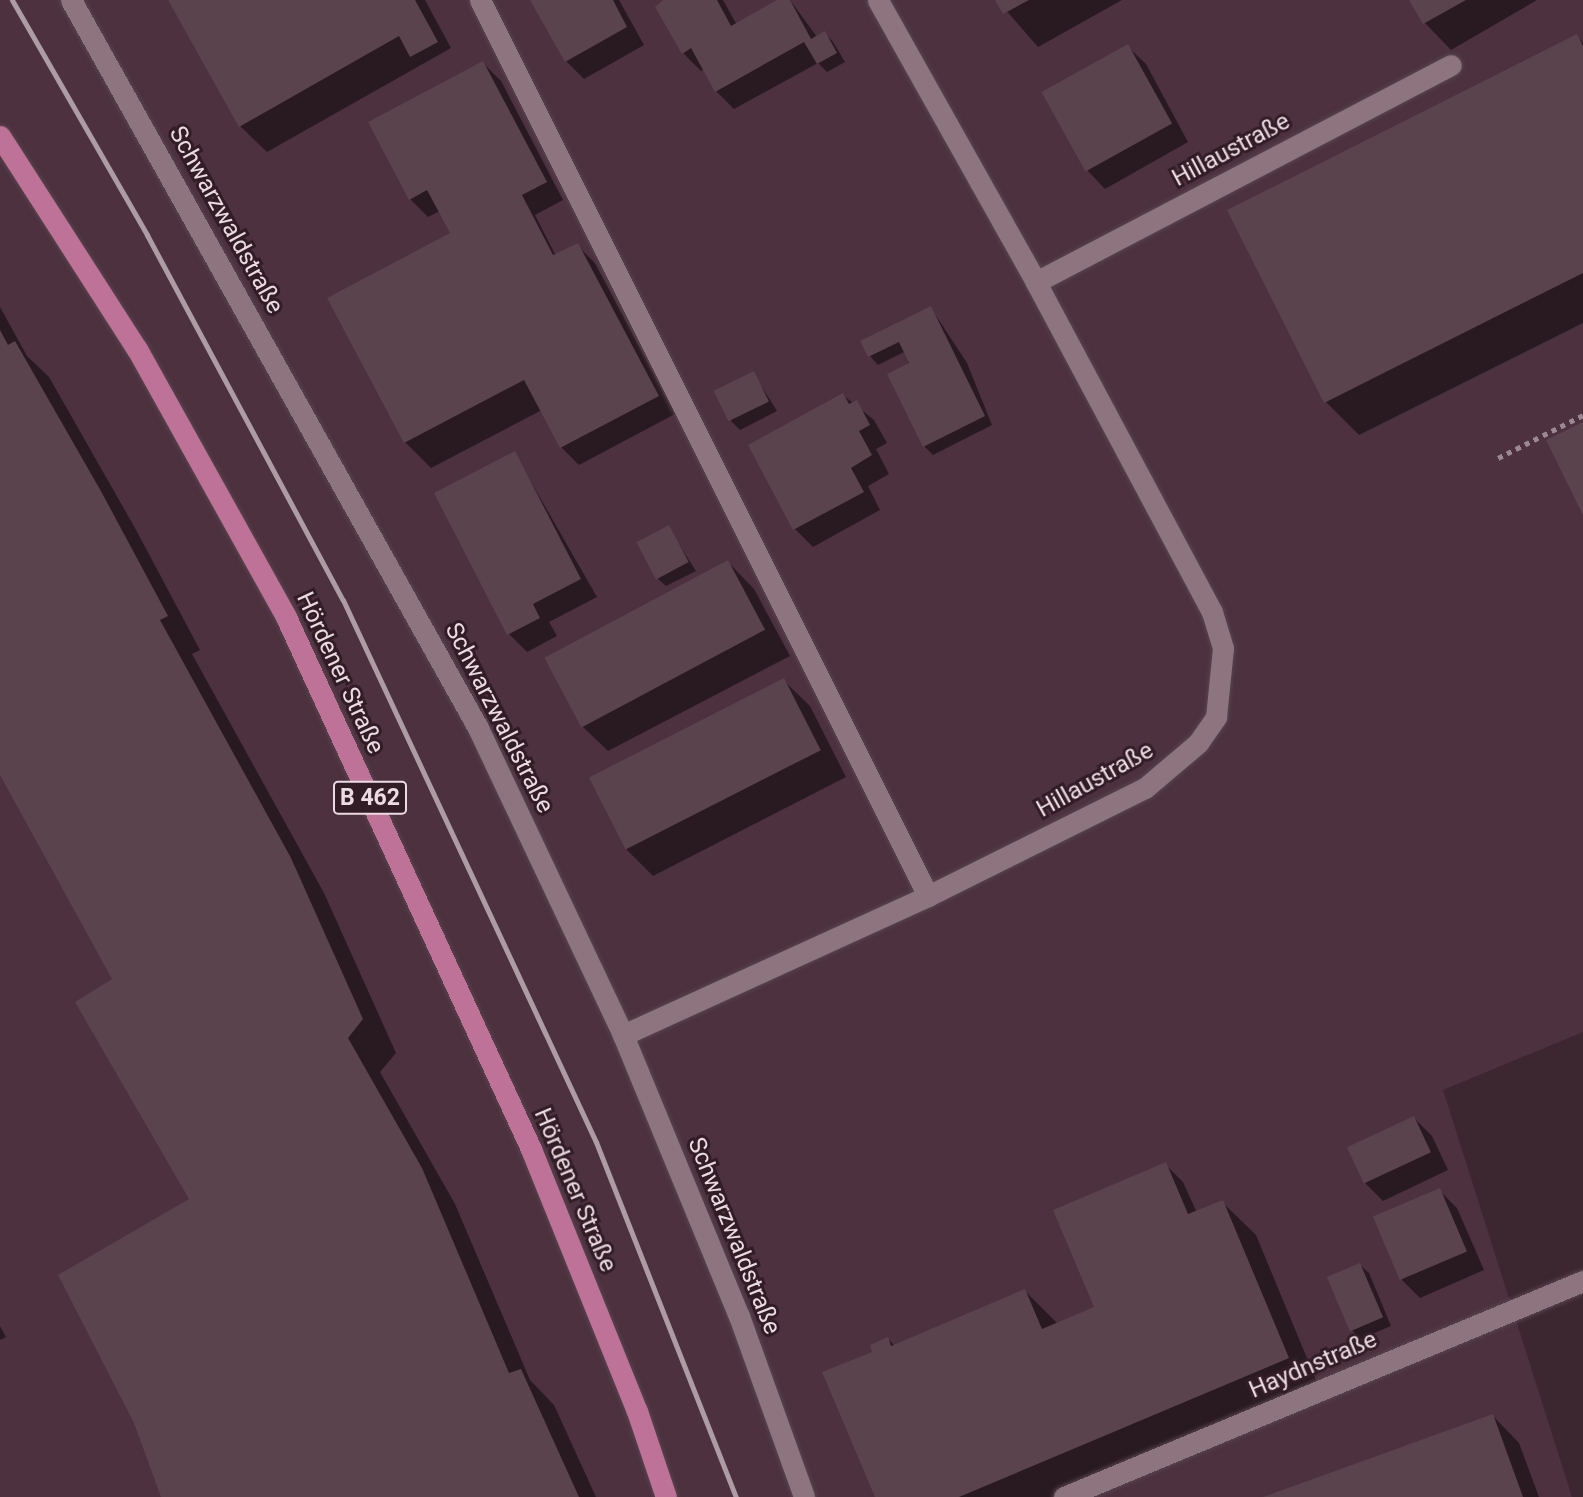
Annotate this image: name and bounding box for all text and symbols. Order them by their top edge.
street label: Hillaustraße [1167,107,1295,193]
street label: Schwarzwaldstraße [163,121,289,319]
street label: Hördener Straße [290,588,390,758]
street label: Schwarzwaldstraße [439,618,559,818]
street label: Hillaustraße [1032,736,1158,824]
road number: B 462 [332,778,408,818]
street label: Hördener Straße [528,1104,622,1276]
street label: Schwarzwaldstraße [681,1133,787,1339]
street label: Haydnstraße [1245,1325,1381,1405]

